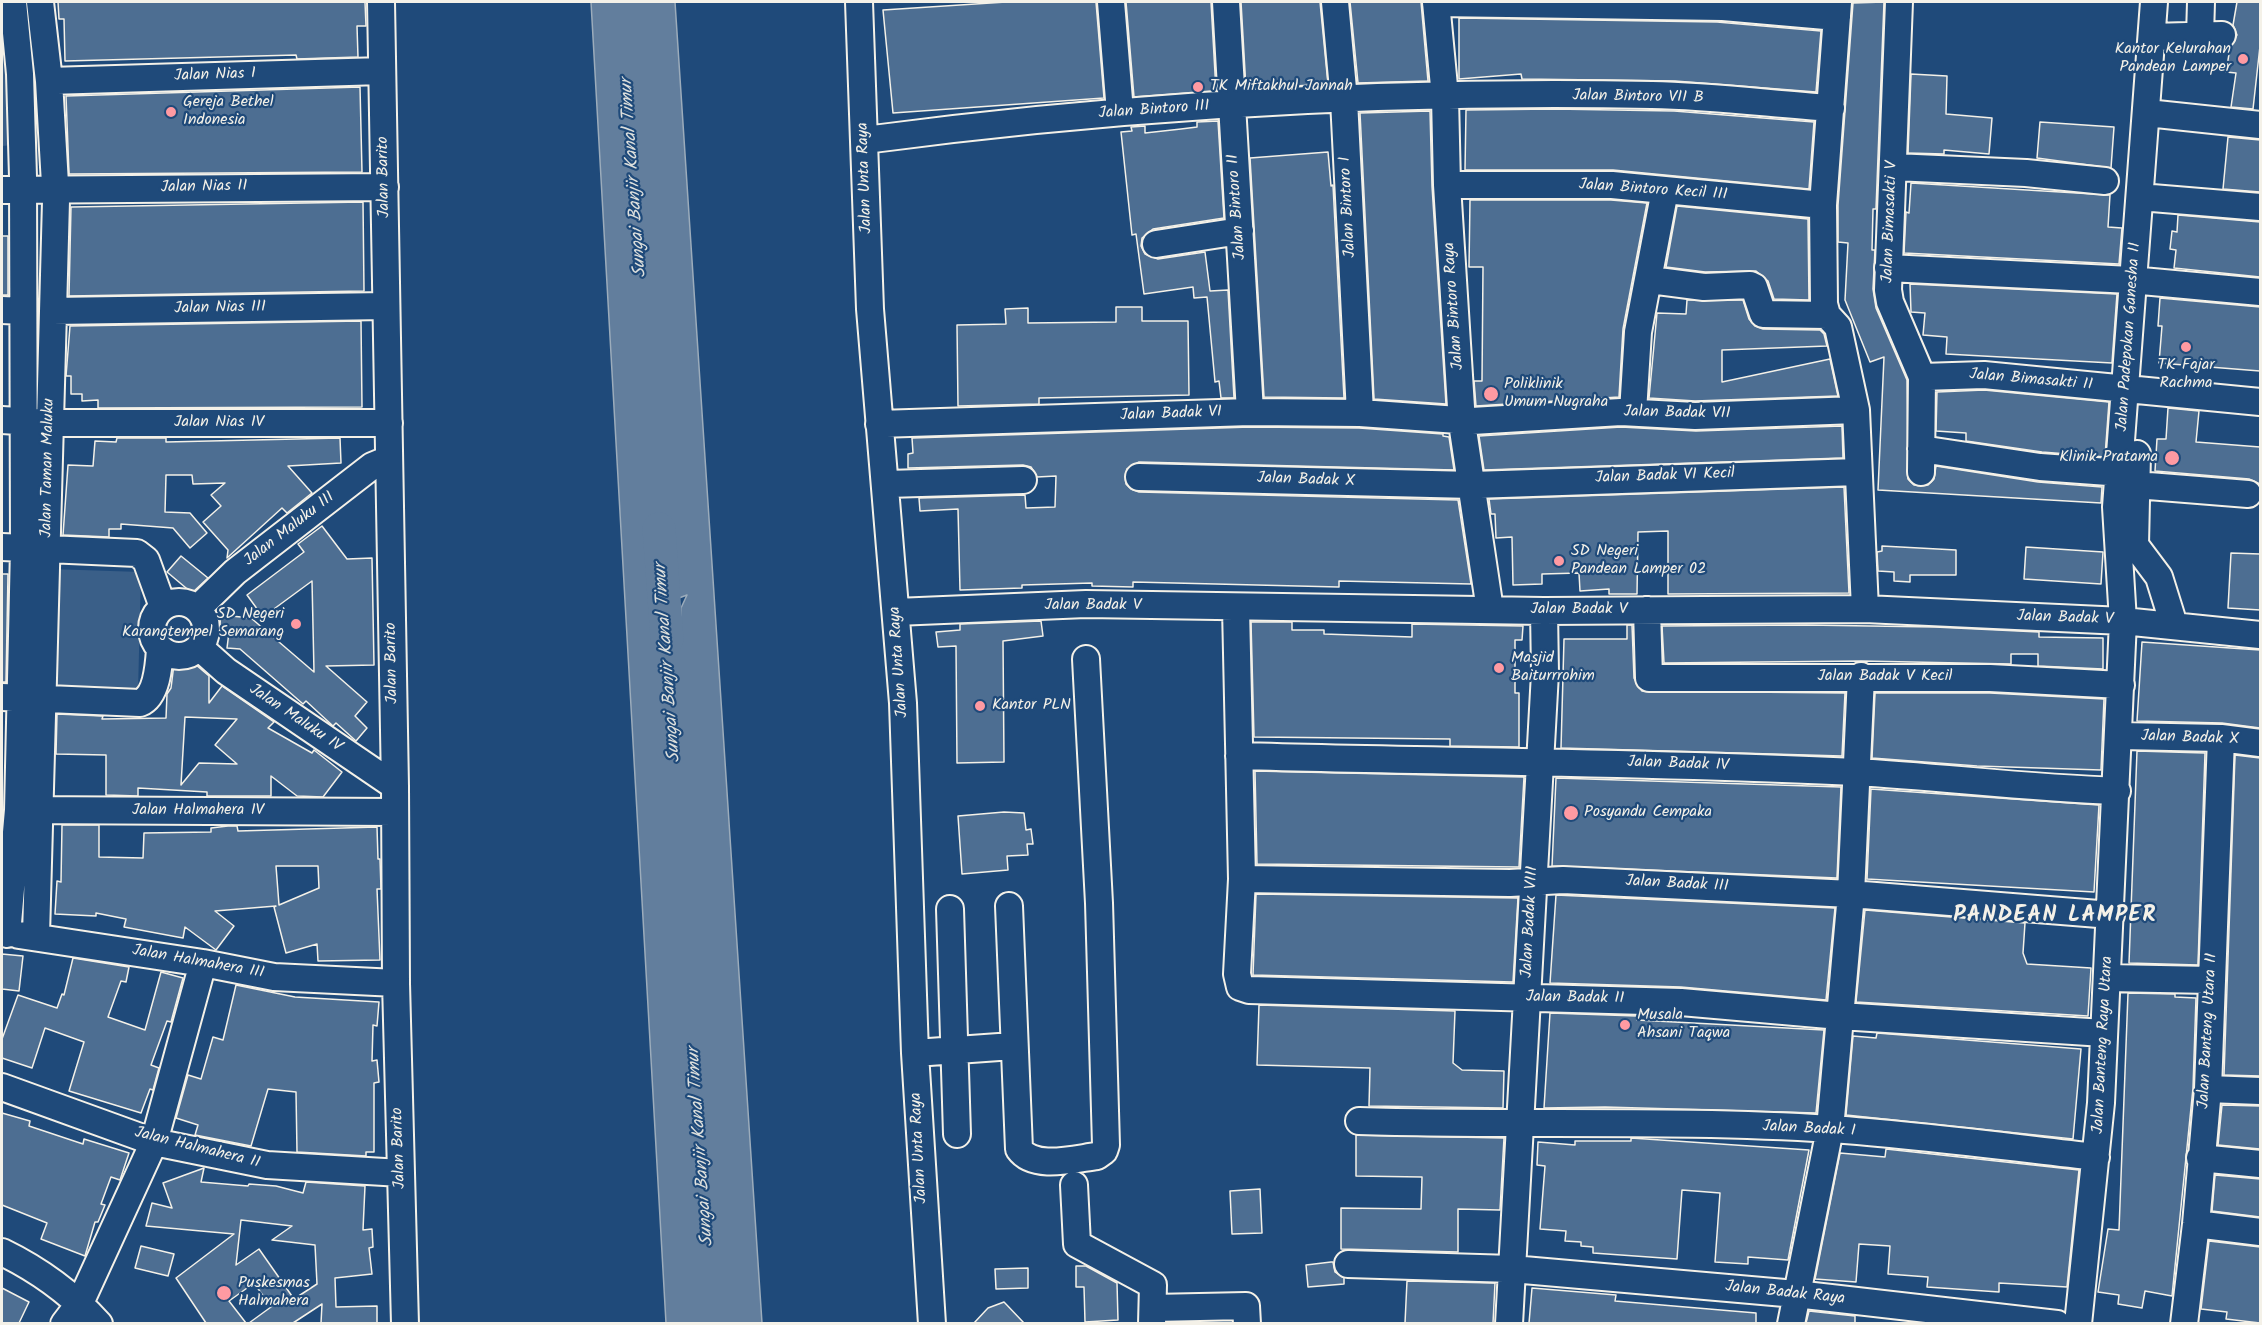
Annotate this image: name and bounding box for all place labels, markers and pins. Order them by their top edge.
place label: Kantor Kelurahan Pandean Lamper [2115,40,2231,78]
marker: Kantor Kelurahan Pandean Lamper [2236,52,2250,66]
place label: TK Miftakhul Jannah [1210,77,1353,97]
marker: TK Miftakhul Jannah [1191,80,1205,94]
place label: Gereja Bethel Indonesia [183,93,274,131]
marker: Gereja Bethel Indonesia [164,105,178,119]
marker: TK Fajar Rachma [2179,340,2193,354]
place label: TK Fajar Rachma [2157,356,2215,394]
place label: Poliklinik Umum Nugraha [1504,375,1608,413]
marker: Poliklinik Umum Nugraha [1482,385,1500,403]
place label: Klinik Pratama [2059,448,2158,468]
marker: Klinik Pratama [2163,449,2181,467]
place label: SD Negeri Pandean Lamper 02 [1571,542,1706,580]
marker: SD Negeri Pandean Lamper 02 [1552,554,1566,568]
place label: SD Negeri Karangtempel Semarang [122,605,284,643]
marker: SD Negeri Karangtempel Semarang [289,617,303,631]
place label: Masjid Baiturrrohim [1511,649,1595,687]
marker: Masjid Baiturrrohim [1492,661,1506,675]
place label: Kantor PLN [992,696,1071,716]
marker: Kantor PLN [973,699,987,713]
place label: Posyandu Cempaka [1584,803,1712,823]
marker: Posyandu Cempaka [1562,804,1580,822]
place label: Musala Ahsani Taqwa [1637,1006,1730,1044]
marker: Musala Ahsani Taqwa [1618,1018,1632,1032]
place label: Puskesmas Halmahera [238,1274,310,1312]
marker: Puskesmas Halmahera [215,1284,233,1302]

